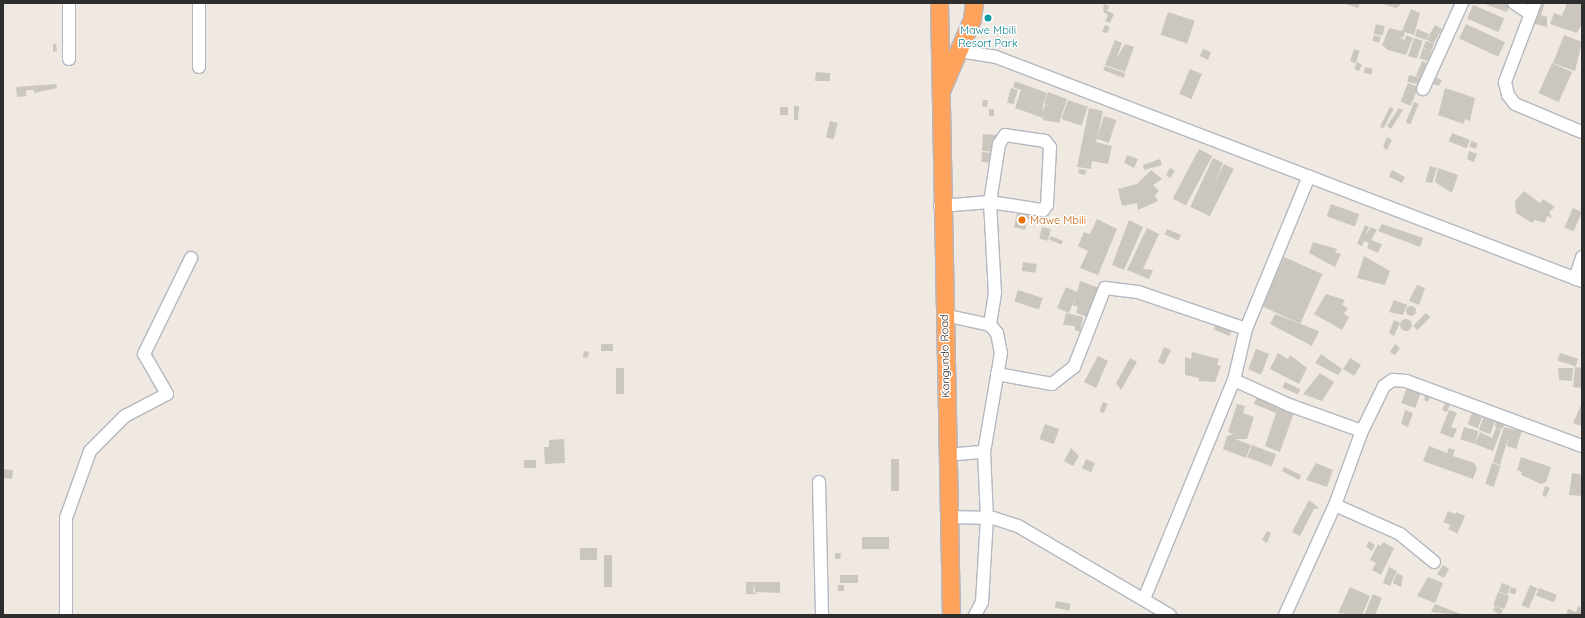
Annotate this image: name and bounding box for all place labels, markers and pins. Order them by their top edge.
marker: Mawe Mbili Resort Park [983,13,993,23]
place label: Mawe Mbili Resort Park [958,24,1018,50]
place label: Mawe Mbili [1030,213,1086,227]
marker: Mawe Mbili [1017,215,1027,225]

